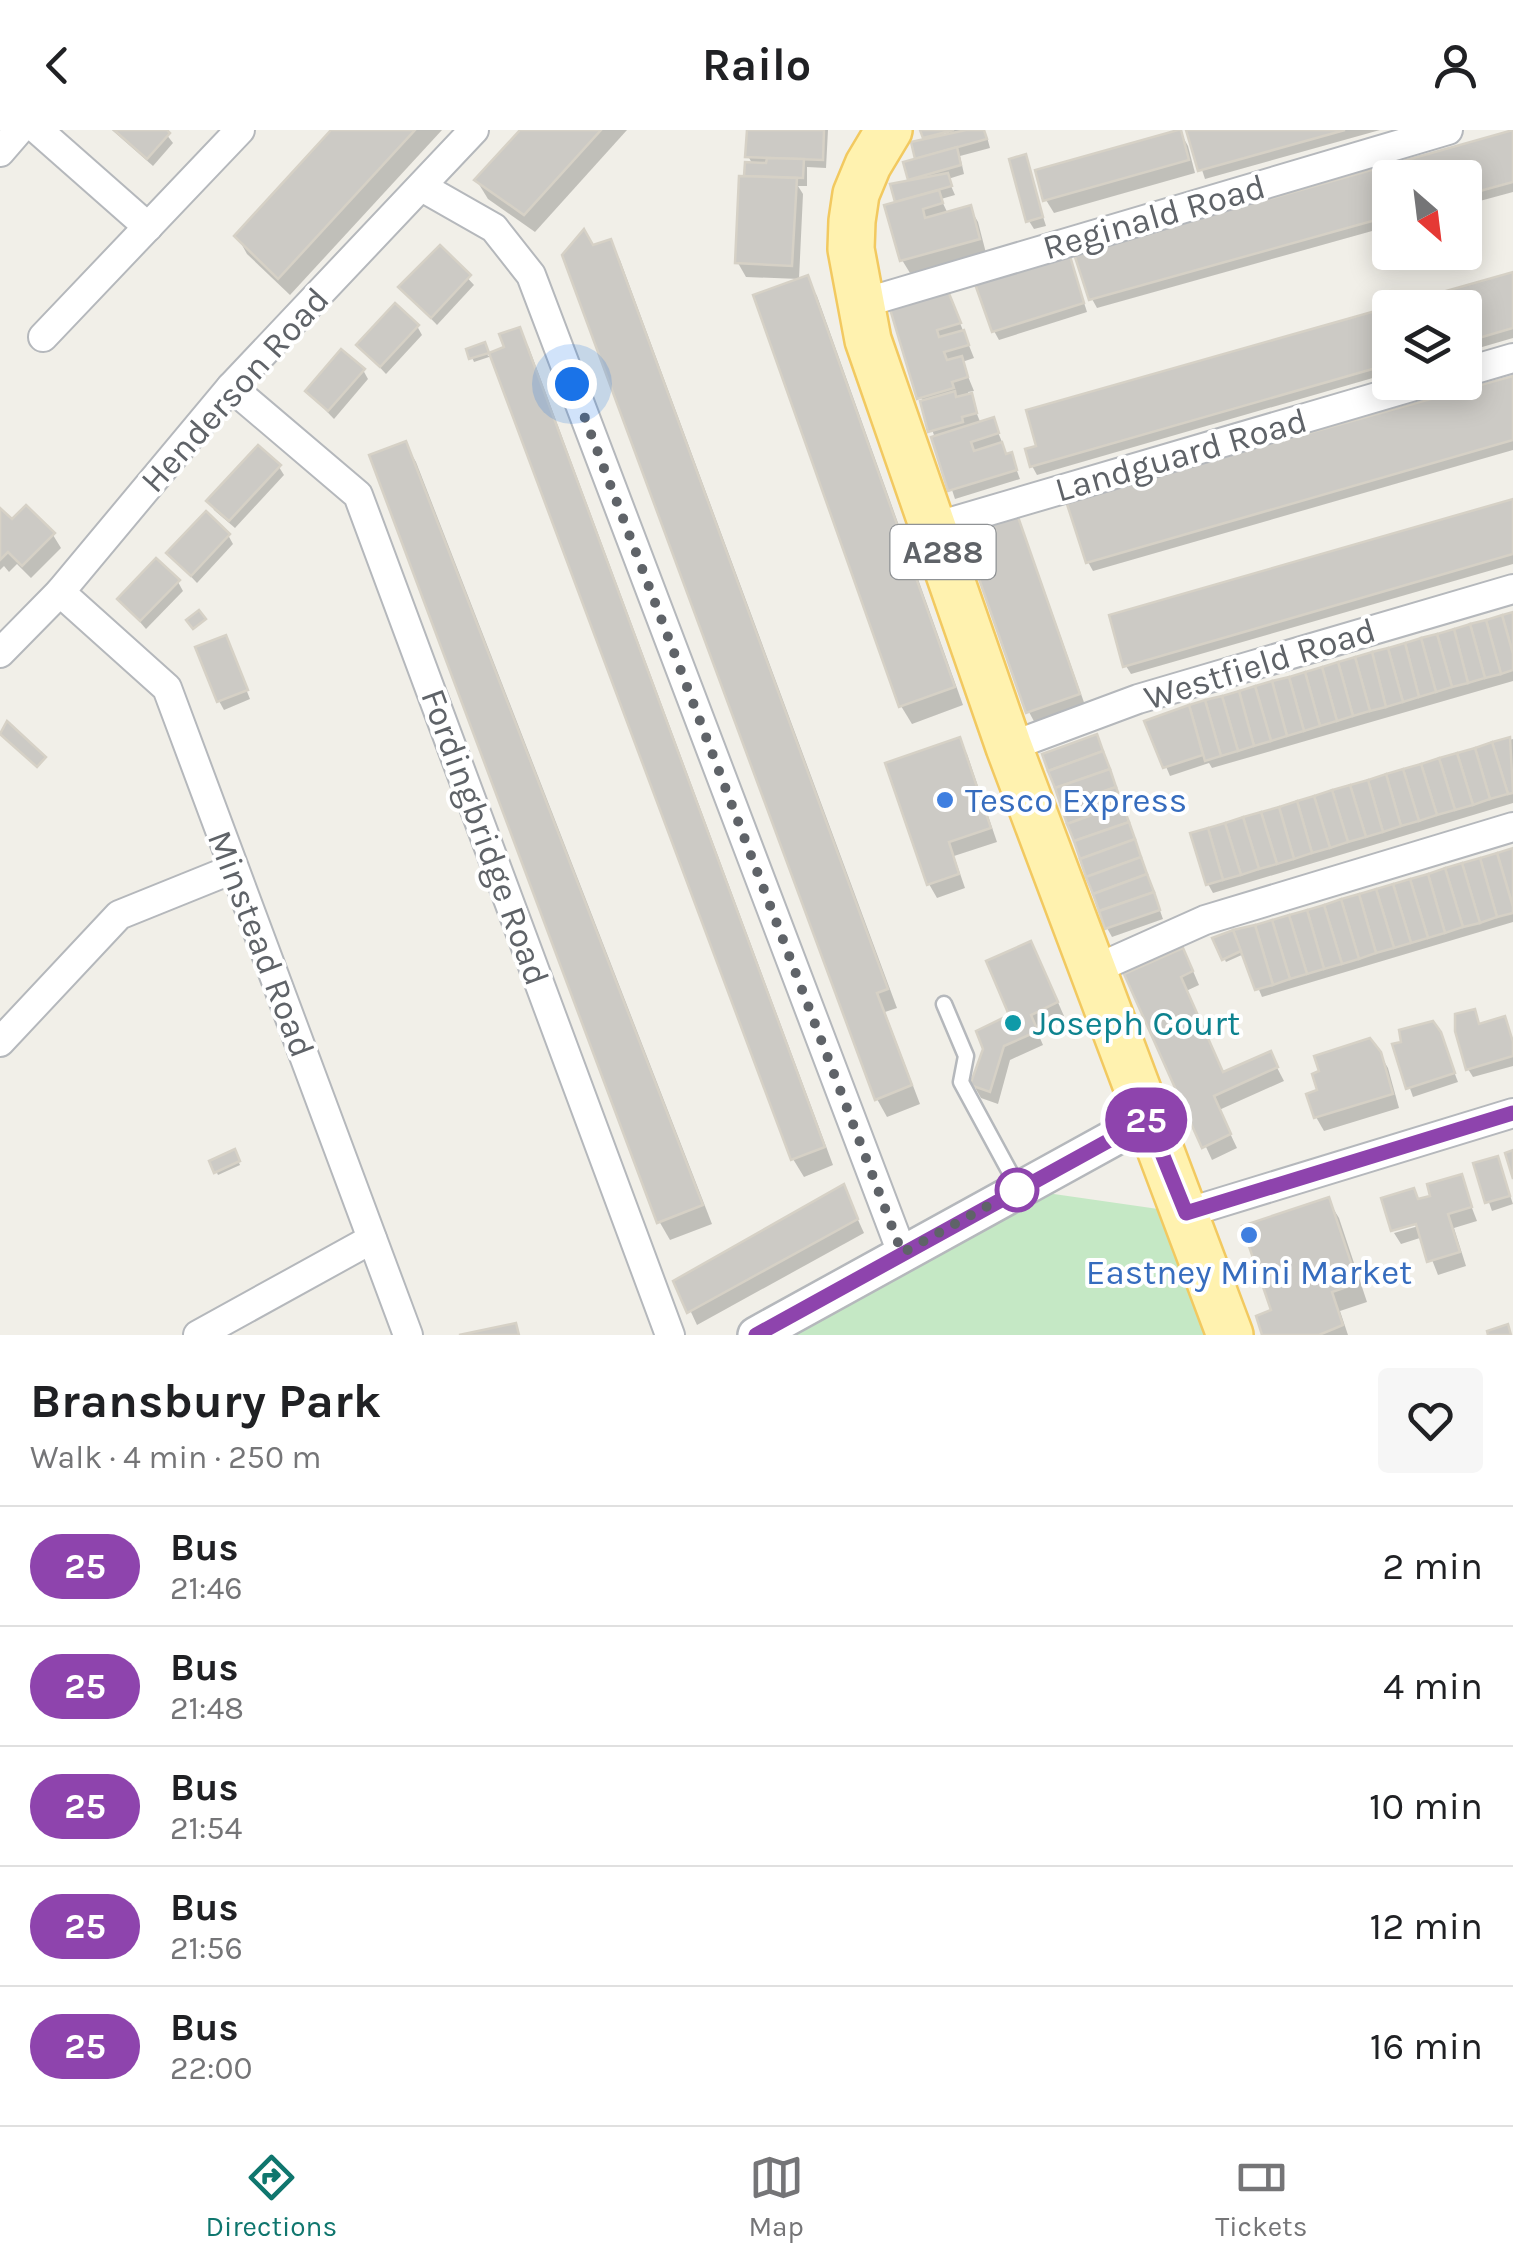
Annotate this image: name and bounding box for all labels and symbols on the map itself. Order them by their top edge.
north arrow [1372,160,1482,270]
street label: Reginald Road [1038,166,1270,268]
street label: Henderson Road [132,279,338,501]
your location [547,359,597,409]
street label: Landguard Road [1050,399,1312,511]
road number: A288 [890,525,996,579]
street label: Westfield Road [1139,609,1381,719]
street label: Fordingbridge Road [412,683,558,991]
place label: Tesco Express [965,780,1187,821]
marker: Tesco Express [934,789,956,811]
street label: Minstead Road [199,825,323,1063]
place label: Joseph Court [1033,1003,1240,1044]
marker: Joseph Court [1002,1012,1024,1034]
line badge: 25 [1101,1088,1191,1152]
unlabelled marker [996,1169,1038,1211]
marker: Eastney Mini Market [1238,1224,1260,1246]
place label: Eastney Mini Market [1086,1252,1412,1293]

